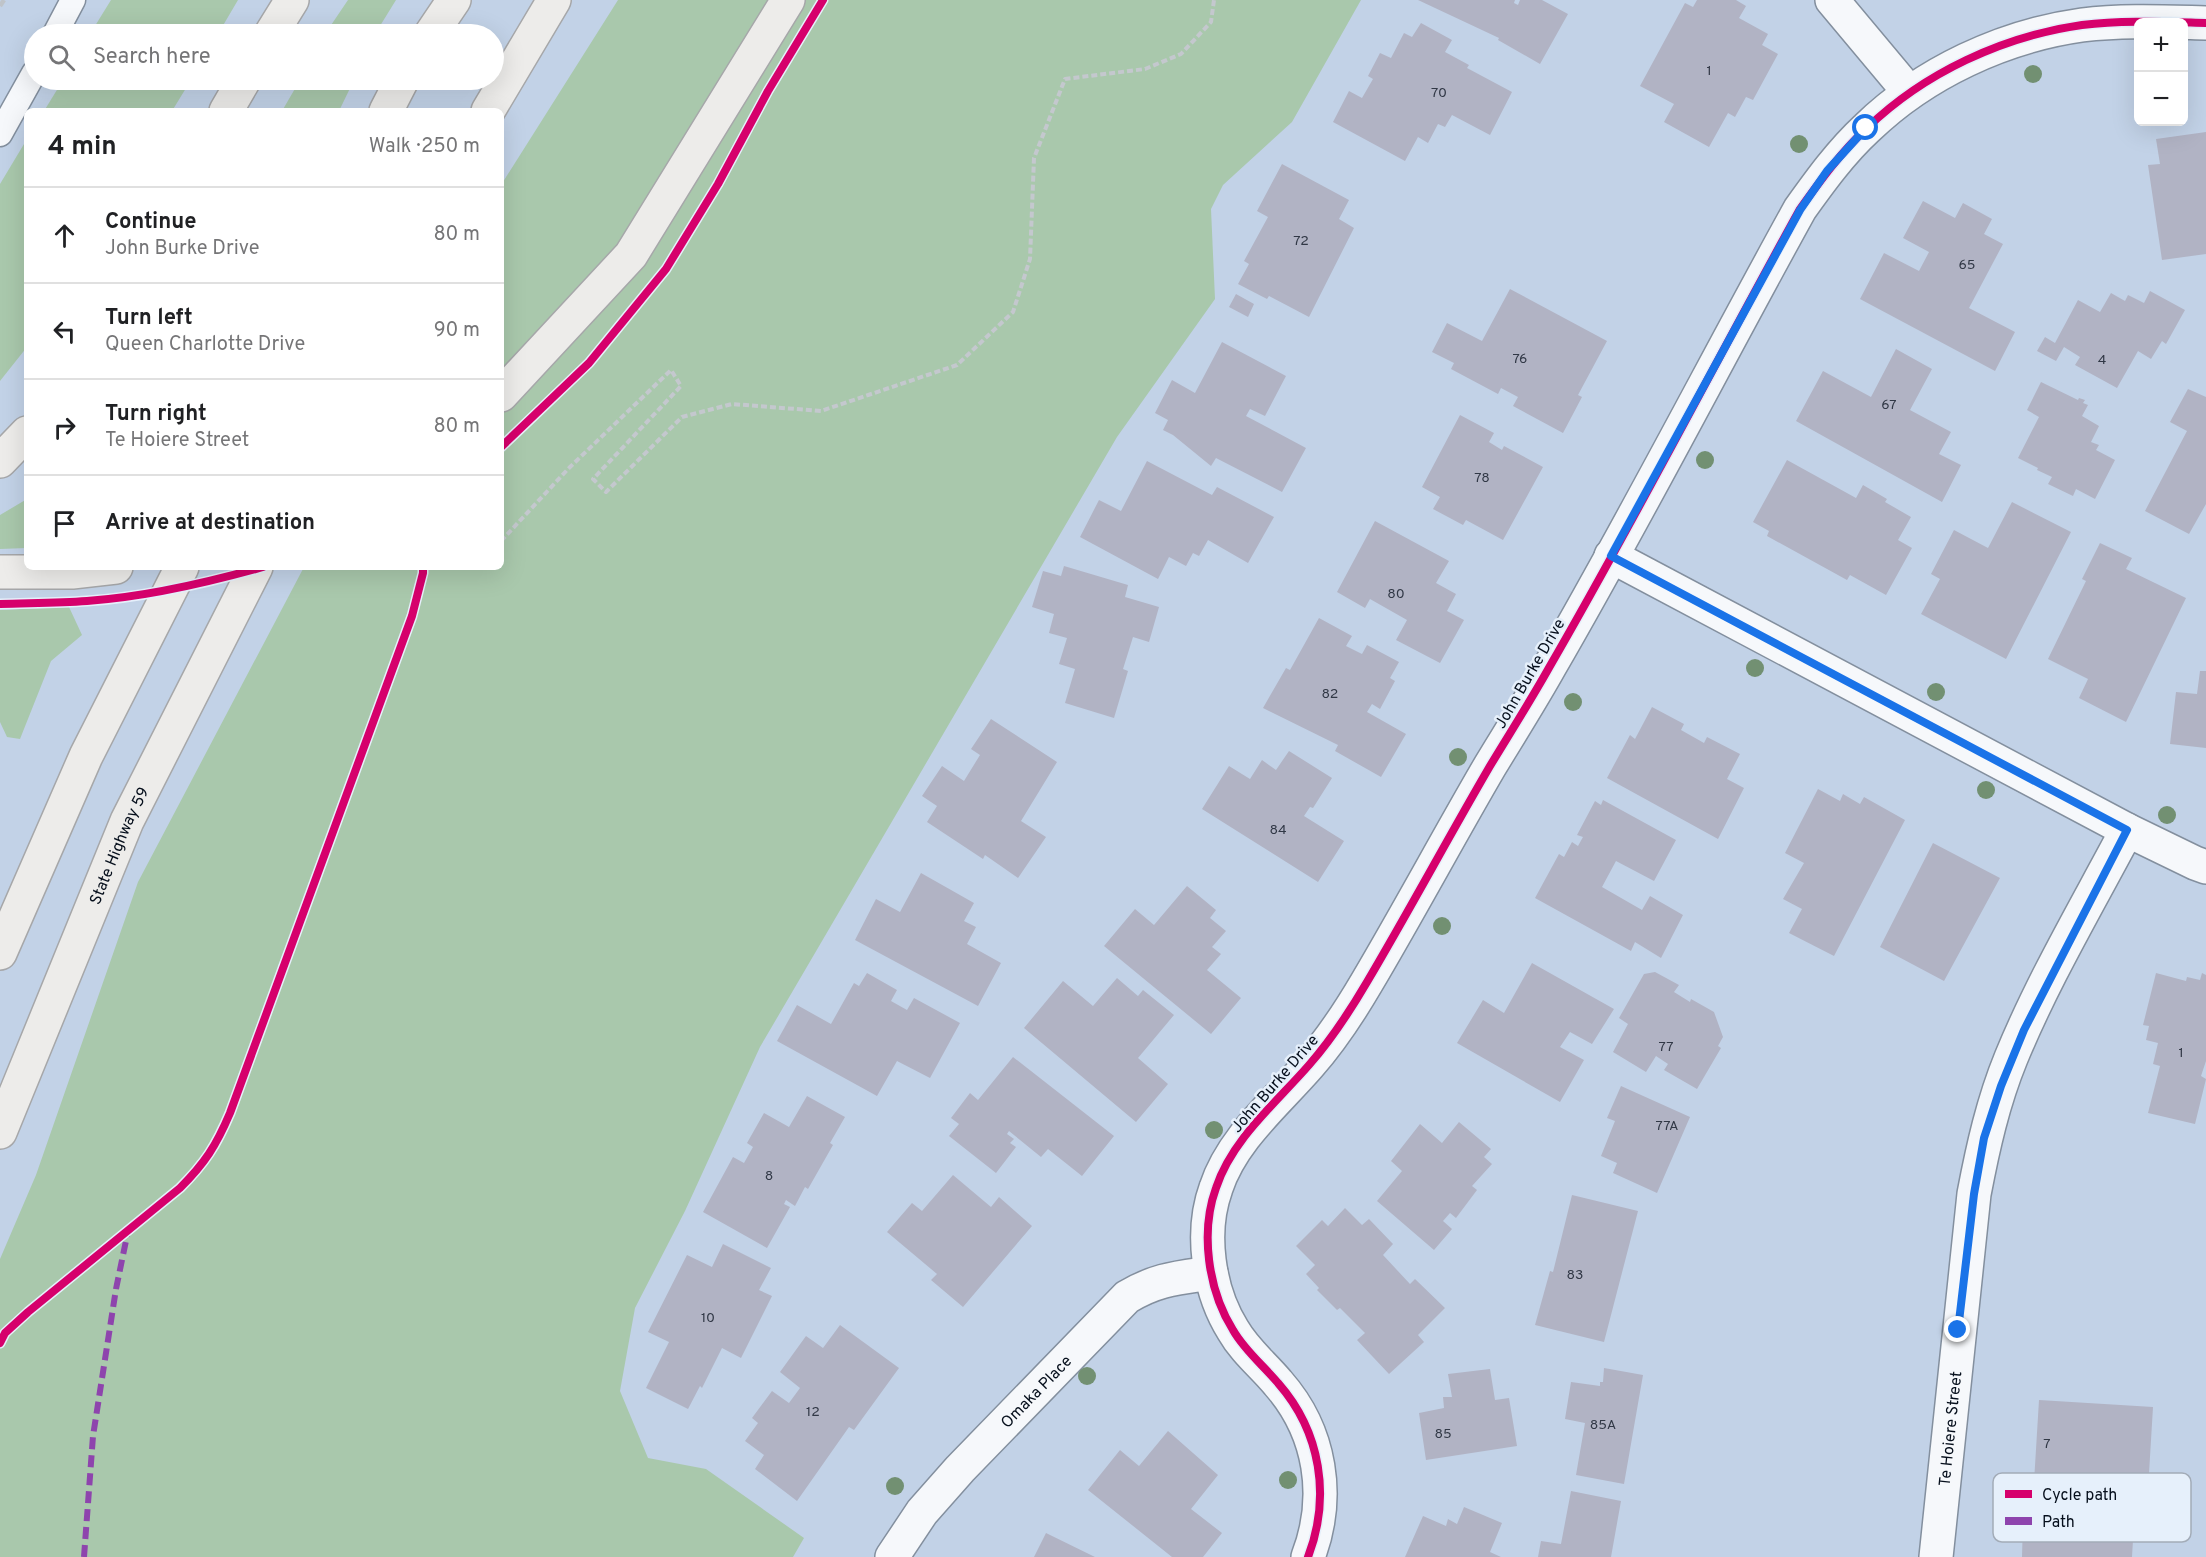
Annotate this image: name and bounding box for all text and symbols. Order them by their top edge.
map controls [2134,18,2188,126]
button: + [2134,18,2188,72]
search box [24,24,504,90]
icon: search [45,41,78,74]
text: Search here [93,44,211,71]
house number: 1 [1706,63,1712,80]
button: − [2134,72,2188,126]
house number: 70 [1431,85,1447,102]
route start [1852,114,1878,140]
text: 4 min [48,131,117,164]
text: Walk · 250 m [369,134,480,160]
text: Continue [105,209,196,236]
icon: ahead [48,219,81,252]
text: 80 m [434,222,480,248]
house number: 72 [1293,233,1309,250]
text: John Burke Drive [105,236,260,262]
house number: 65 [1958,257,1976,274]
text: Turn left [105,305,193,332]
icon: left [48,315,81,348]
text: 90 m [434,318,480,344]
text: Queen Charlotte Drive [105,332,305,358]
house number: 76 [1513,351,1527,368]
house number: 4 [2098,352,2106,369]
house number: 67 [1881,397,1897,414]
text: Turn right [105,401,207,428]
icon: right [48,411,81,444]
text: 80 m [434,414,480,440]
text: Te Hoiere Street [105,428,249,454]
house number: 78 [1474,470,1490,487]
icon: arrive [48,507,81,540]
text: Arrive at destination [105,510,315,537]
house number: 80 [1387,586,1405,603]
street label: John Burke Drive [1491,615,1570,733]
house number: 82 [1322,686,1338,703]
street label: State Highway 59 [86,784,155,908]
house number: 84 [1269,822,1287,839]
street label: John Burke Drive [1227,1031,1324,1138]
house number: 77 [1658,1039,1674,1056]
house number: 1 [2178,1045,2184,1062]
house number: 77A [1655,1118,1679,1135]
house number: 8 [765,1168,773,1185]
house number: 83 [1567,1267,1583,1284]
house number: 10 [701,1310,715,1327]
route end [1944,1316,1970,1342]
street label: Omaka Place [997,1352,1077,1433]
street label: Te Hoiere Street [1935,1370,1967,1487]
house number: 12 [806,1404,820,1421]
house number: 85A [1590,1417,1616,1434]
house number: 85 [1434,1426,1452,1443]
house number: 7 [2043,1436,2051,1453]
legend [1993,1473,2191,1542]
text: Cycle path [2042,1486,2117,1506]
text: Path [2042,1513,2075,1533]

